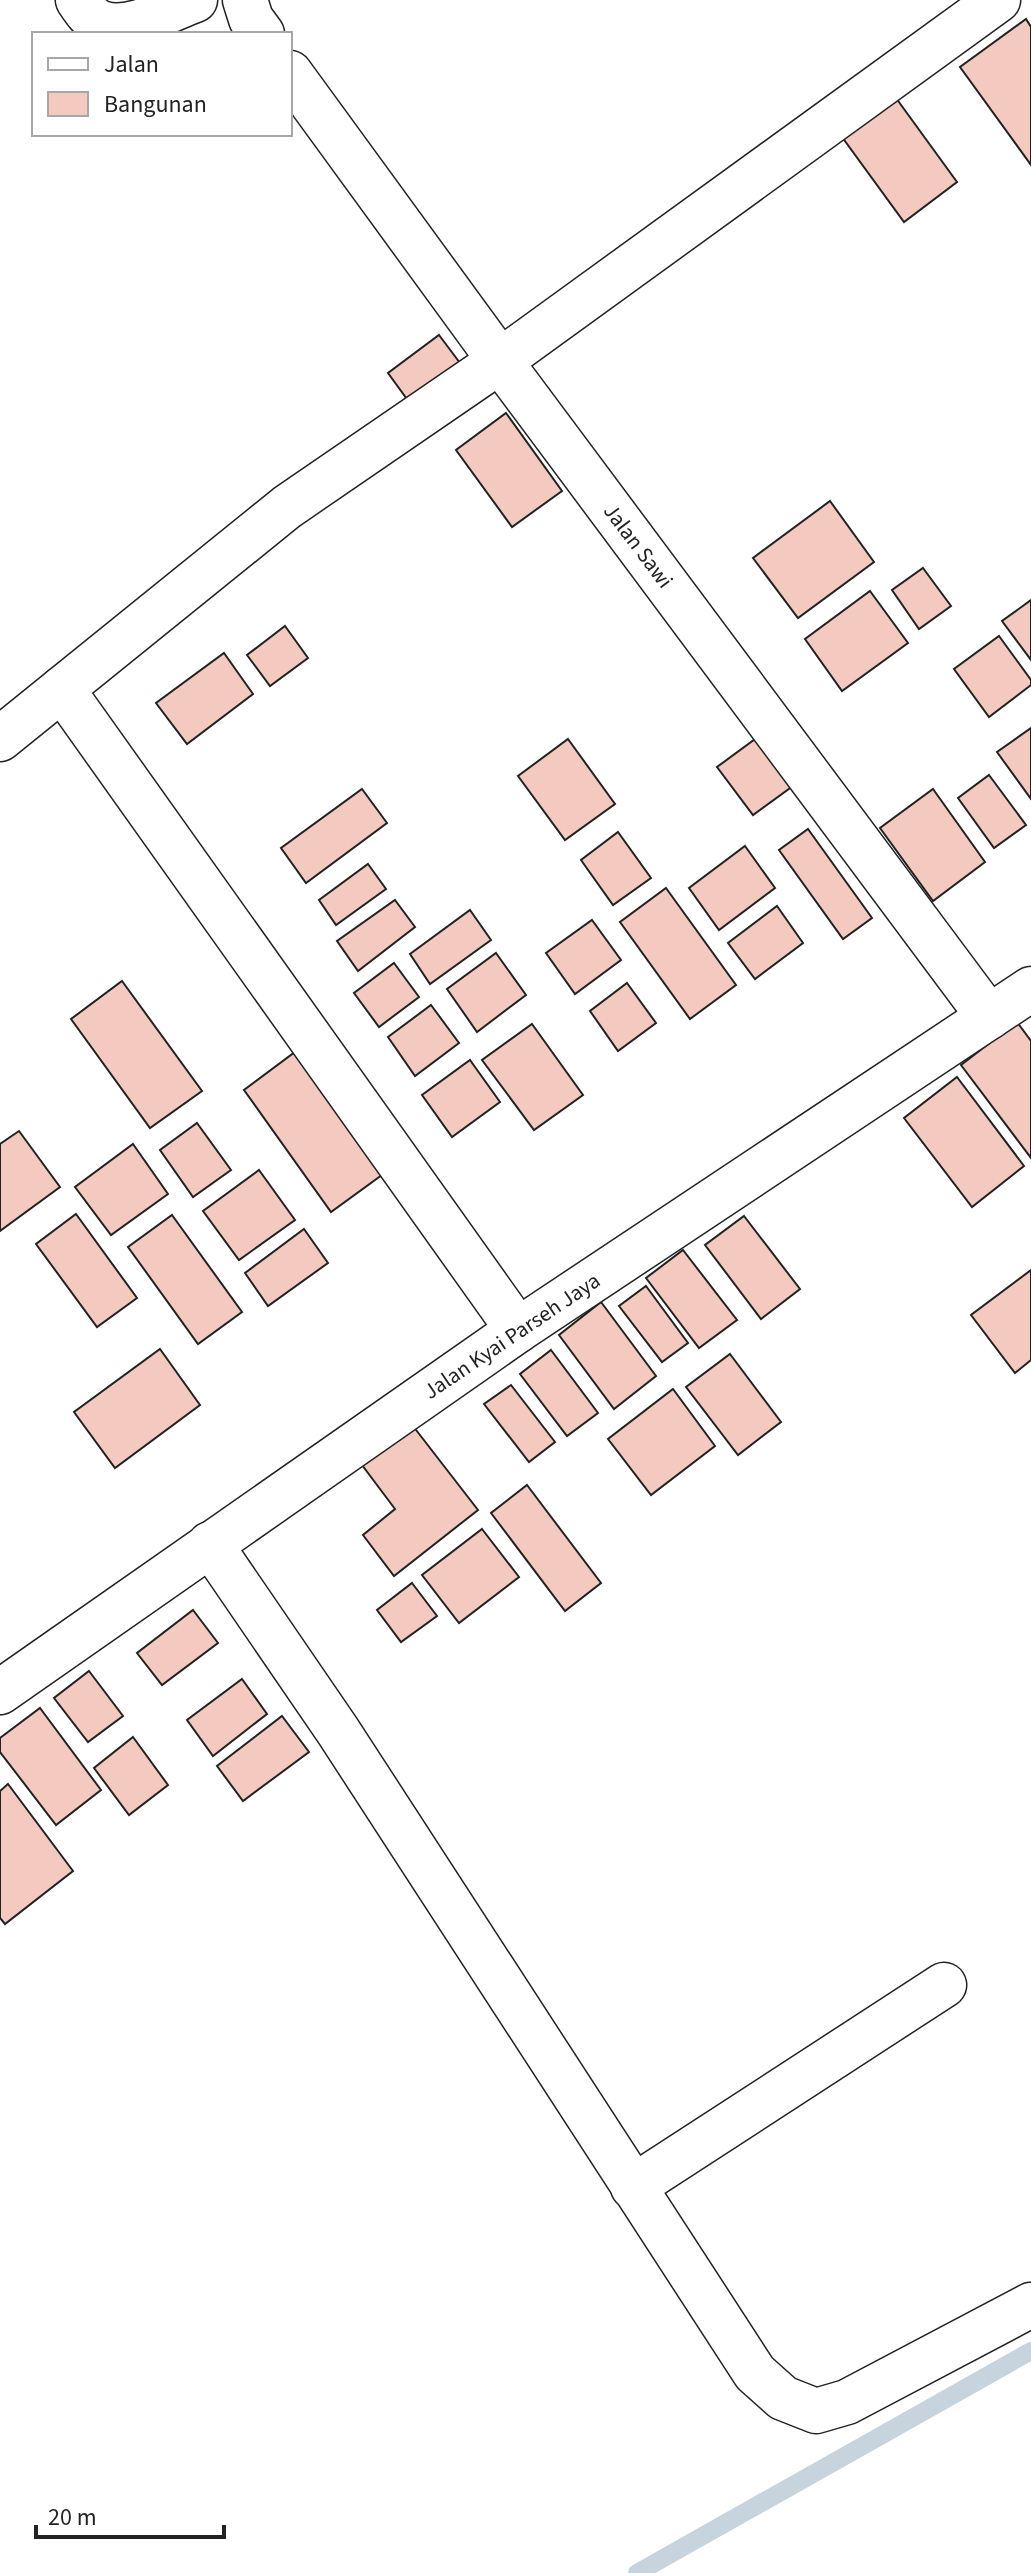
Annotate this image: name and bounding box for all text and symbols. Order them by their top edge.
legend [32,32,292,136]
text: Jalan [104,47,159,82]
text: Bangunan [104,87,207,122]
street label: Jalan Sawi [595,497,681,595]
street label: Jalan Kyai Parseh Jaya [417,1265,607,1407]
scale bar [36,2489,224,2539]
text: 20 m [48,2500,97,2535]

